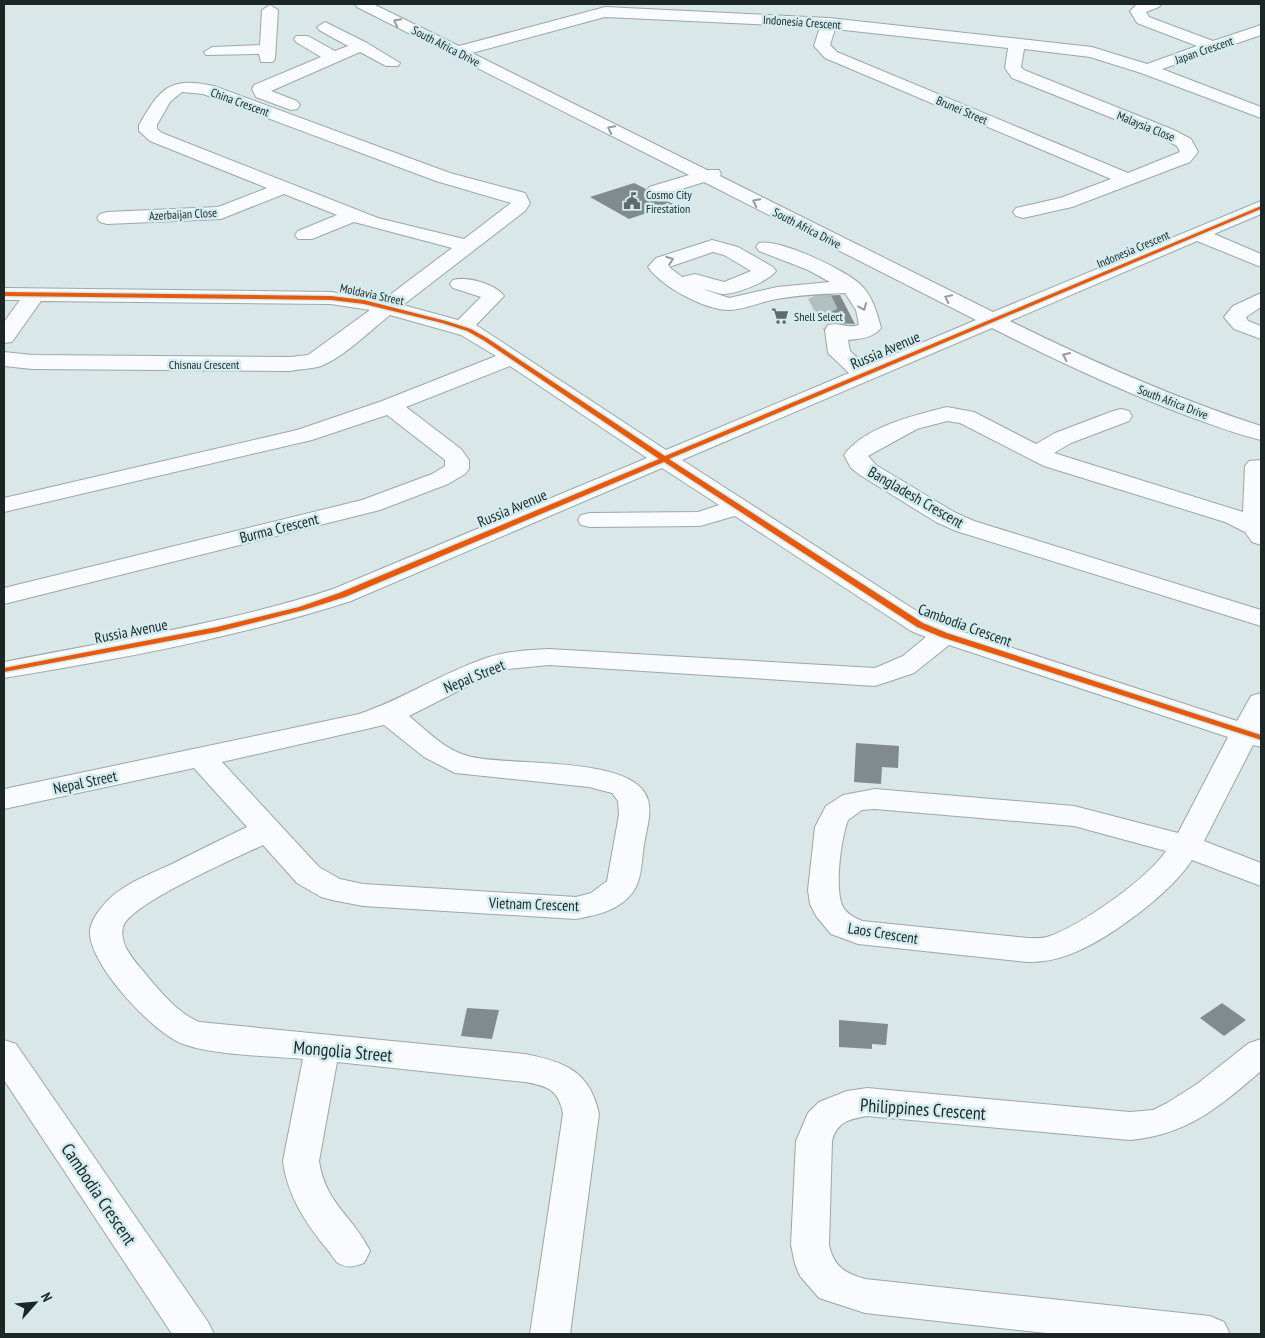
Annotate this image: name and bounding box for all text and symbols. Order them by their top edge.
street label: Indonesia Crescent [763,12,842,32]
one-way arrow [394,18,403,28]
street label: South Africa Drive [409,22,483,70]
street label: Japan Crescent [1172,33,1236,67]
street label: China Crescent [209,84,272,120]
street label: Brunei Street [934,92,991,128]
street label: Malaysia Close [1115,108,1177,144]
one-way arrow [607,125,616,135]
place label: Cosmo City Firestation [646,187,692,216]
public building icon: Cosmo City Firestation [622,191,642,211]
one-way arrow [752,198,761,208]
street label: South Africa Drive [770,204,844,252]
street label: Azerbaijan Close [149,205,217,223]
street label: Indonesia Crescent [1094,227,1172,271]
one-way arrow [666,255,674,265]
street label: Moldavia Street [339,280,406,308]
one-way arrow [944,294,953,304]
one-way arrow [857,302,868,311]
supermarket icon: Shell Select [770,306,790,326]
place label: Shell Select [794,309,844,324]
street label: Russia Avenue [847,327,923,373]
one-way arrow [1063,353,1072,363]
street label: Chisnau Crescent [169,357,240,372]
street label: South Africa Drive [1136,382,1210,422]
street label: Bangladesh Crescent [865,462,967,532]
street label: Russia Avenue [474,485,550,531]
street label: Burma Crescent [238,509,320,547]
street label: Cambodia Crescent [916,599,1014,651]
street label: Russia Avenue [93,615,169,647]
street label: Nepal Street [441,655,507,697]
street label: Nepal Street [51,766,119,798]
street label: Vietnam Crescent [488,893,579,915]
street label: Laos Crescent [847,918,919,948]
street label: Mongolia Street [293,1035,393,1067]
street label: Philippines Crescent [859,1093,987,1125]
street label: Cambodia Crescent [56,1139,142,1249]
north arrow [10,1278,60,1328]
text: N [37,1290,56,1305]

